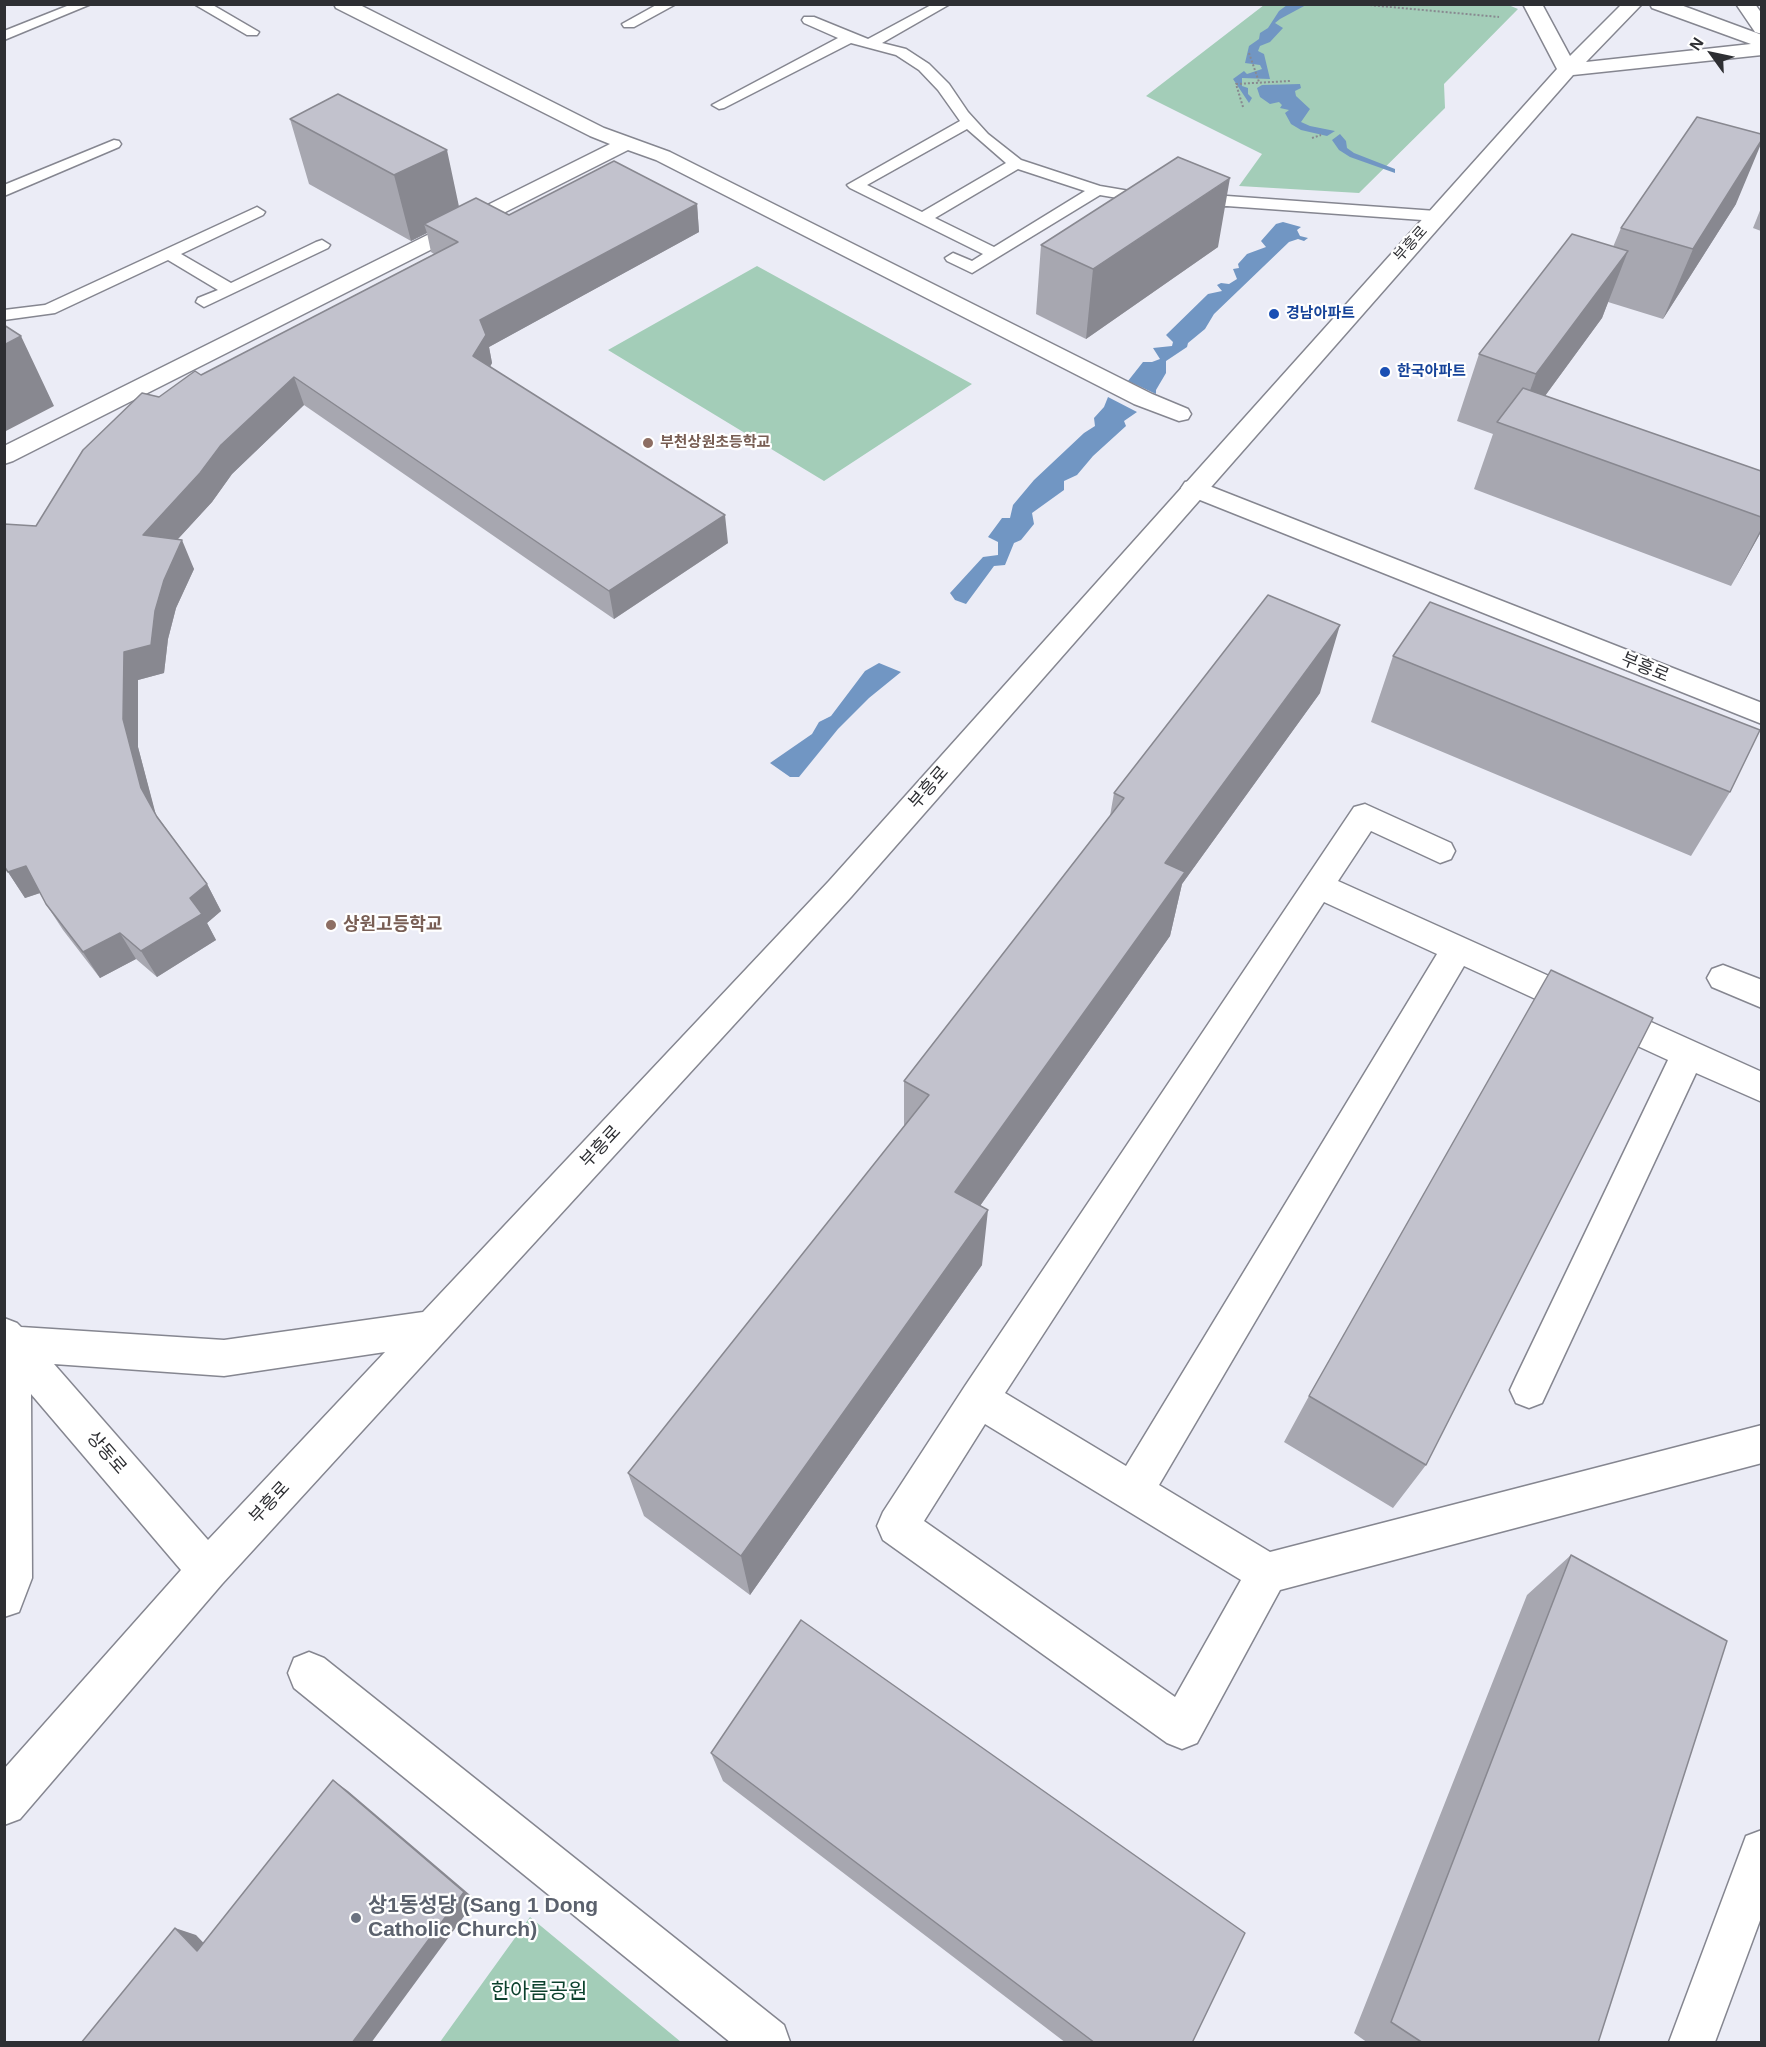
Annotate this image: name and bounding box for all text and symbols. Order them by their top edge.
north arrow [1682,24,1742,84]
text: N [1686,34,1707,53]
street label: 부흥로 [1390,223,1432,265]
place label: 경남아파트 [1286,305,1355,323]
marker: 경남아파트 [1267,307,1281,321]
place label: 한국아파트 [1397,363,1466,381]
marker: 한국아파트 [1378,365,1392,379]
place label: 부천상원초등학교 [660,434,770,452]
marker: 부천상원초등학교 [641,436,655,450]
street label: 부흥로 [1618,649,1672,687]
street label: 부흥로 [905,762,953,814]
place label: 상원고등학교 [343,914,442,936]
marker: 상원고등학교 [324,918,338,932]
street label: 부흥로 [576,1121,626,1173]
street label: 상동로 [82,1427,130,1479]
street label: 부흥로 [245,1477,295,1529]
place label: 상1동성당 (Sang 1 Dong Catholic Church) [368,1893,598,1943]
marker: 상1동성당 (Sang 1 Dong Catholic Church) [349,1911,363,1925]
park label: 한아름공원 [491,1979,587,2005]

